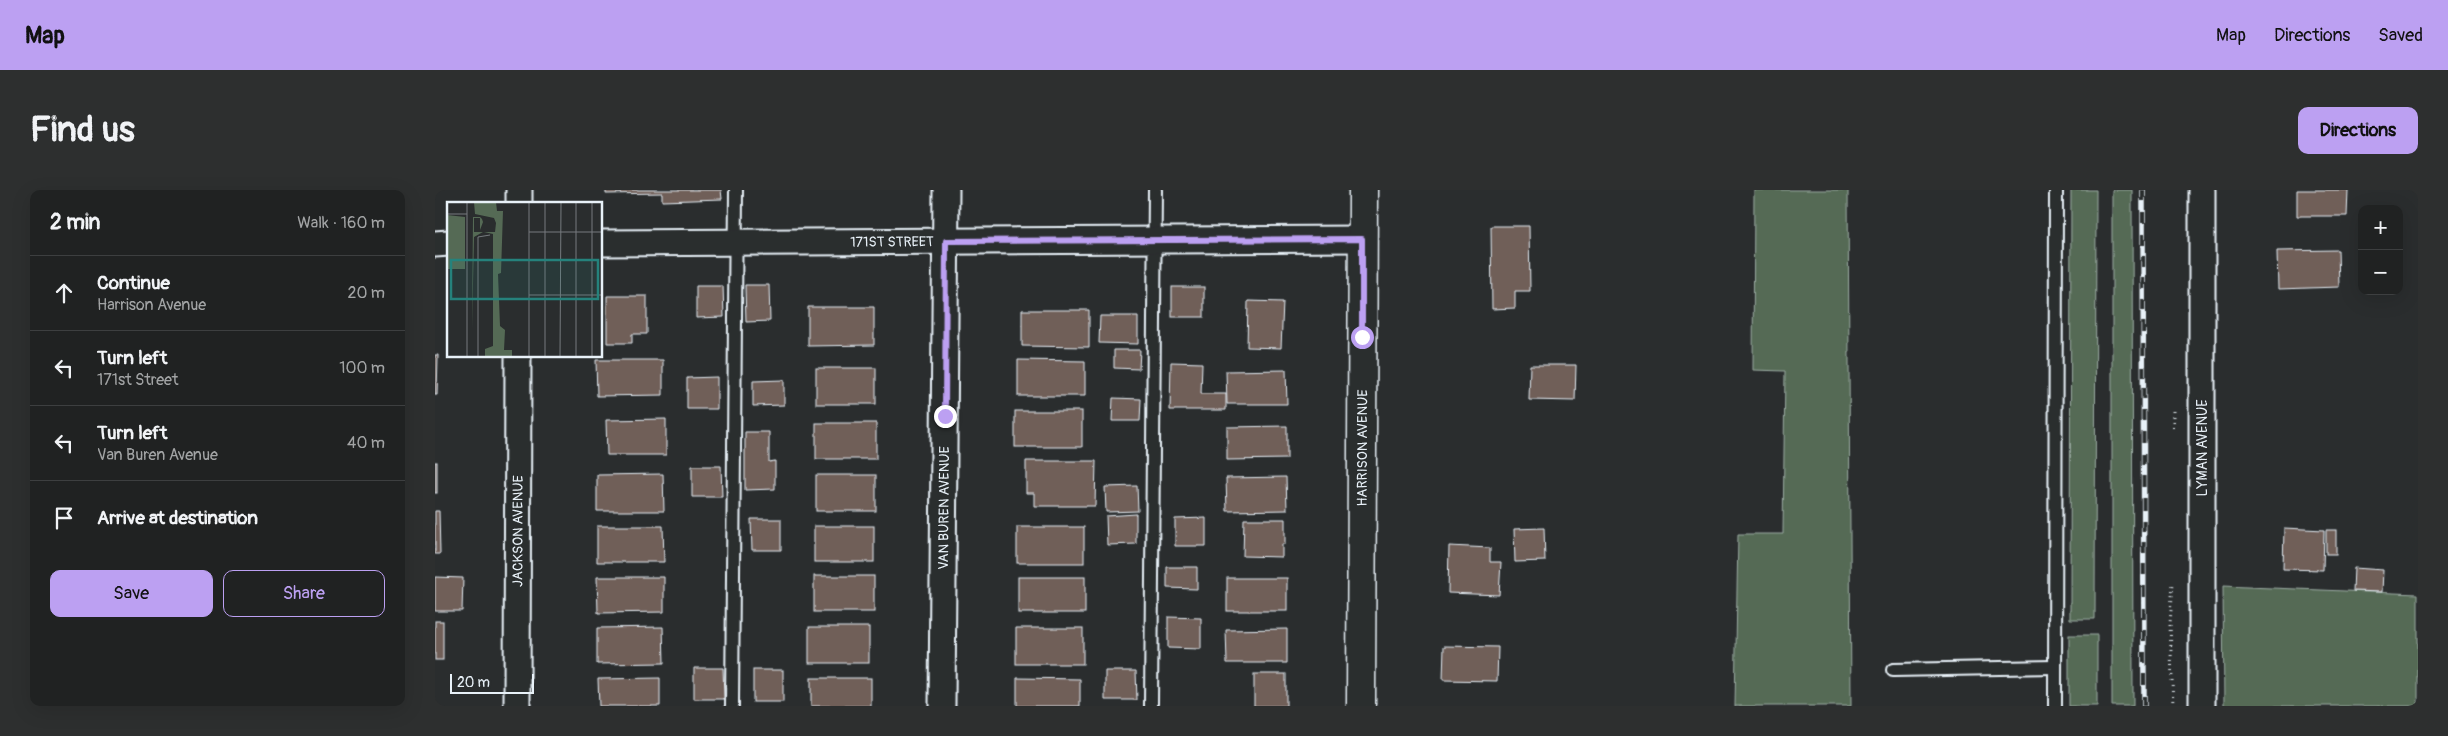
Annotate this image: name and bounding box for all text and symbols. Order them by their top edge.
text: Map [25,21,65,50]
text: Map [2216,24,2246,47]
text: Directions [2274,24,2350,47]
text: Saved [2378,24,2423,47]
button: Directions [2298,107,2418,154]
text: Find us [30,108,135,152]
inset map [447,202,603,358]
map controls [2358,205,2403,295]
button: + [2358,205,2403,250]
text: 2 min [50,209,100,236]
text: Walk · 160 m [297,213,385,233]
street label: 171ST STREET [850,233,934,250]
button: − [2358,250,2403,295]
text: Continue [97,271,170,295]
icon: ahead [50,279,78,307]
text: 20 m [347,283,385,303]
text: Harrison Avenue [97,295,206,315]
route start [1351,326,1374,349]
text: Turn left [97,346,167,370]
icon: left [50,354,78,382]
text: 100 m [339,358,385,378]
text: 171st Street [97,370,178,390]
street label: HARRISON AVENUE [1353,389,1371,507]
street label: LYMAN AVENUE [2194,400,2211,496]
route end [934,405,957,428]
text: Turn left [97,421,167,445]
icon: left [50,429,78,457]
text: 40 m [347,433,385,453]
text: Van Buren Avenue [97,445,218,465]
street label: VAN BUREN AVENUE [935,446,953,570]
street label: JACKSON AVENUE [509,475,526,587]
icon: arrive [50,504,78,532]
text: Arrive at destination [97,506,258,530]
button: Save [50,570,213,617]
button: Share [223,570,385,617]
scale bar [450,671,534,694]
text: 20 m [457,674,490,691]

